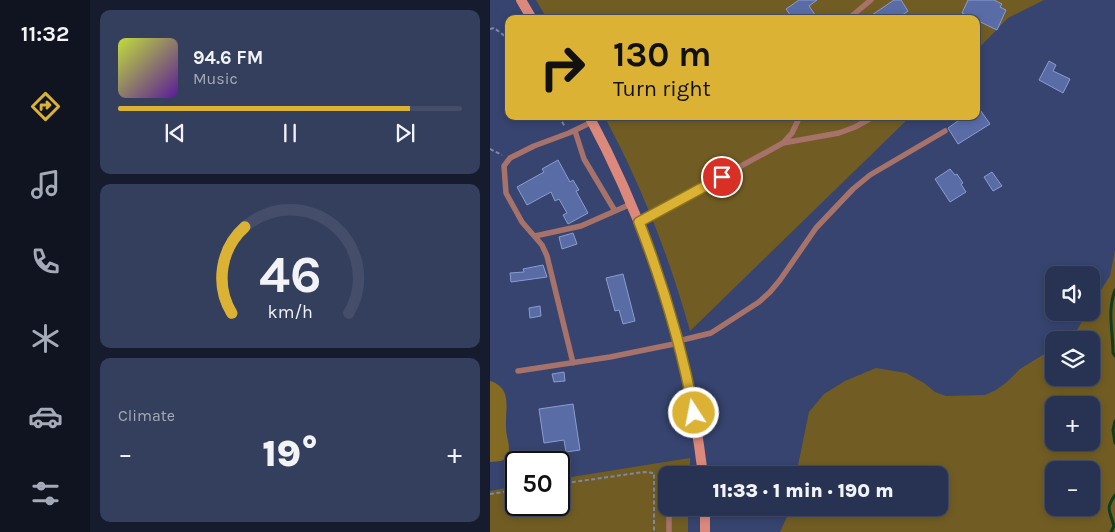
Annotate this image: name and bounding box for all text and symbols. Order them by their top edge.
text: 11:32 [21,21,69,47]
text: 130 m [613,34,711,75]
icon: right [530,35,595,100]
text: 94.6 FM [193,47,263,69]
text: Music [193,69,238,88]
text: Turn right [613,76,711,102]
icon: directions [28,89,63,124]
icon: previous [161,119,189,147]
icon: pause [276,119,304,147]
icon: next [391,119,419,147]
pin [701,156,743,198]
icon: arrive [708,163,736,191]
icon: music [28,167,63,202]
icon: phone [28,244,63,279]
text: 46 [259,244,321,305]
map controls [1045,266,1100,516]
button: sound [1045,266,1100,321]
text: km/h [267,302,313,323]
icon: climate [28,321,63,356]
button: layers [1045,331,1100,386]
position arrow [667,386,719,438]
button: + [1045,396,1100,451]
icon: car [28,399,63,434]
text: Climate [118,406,175,425]
text: 19° [262,431,318,476]
text: − [118,437,133,470]
text: + [447,437,462,470]
speed limit sign: 50 [505,451,570,516]
button: − [1045,461,1100,516]
icon: filters [28,476,63,511]
text: 11:33 · 1 min · 190 m [713,480,893,502]

